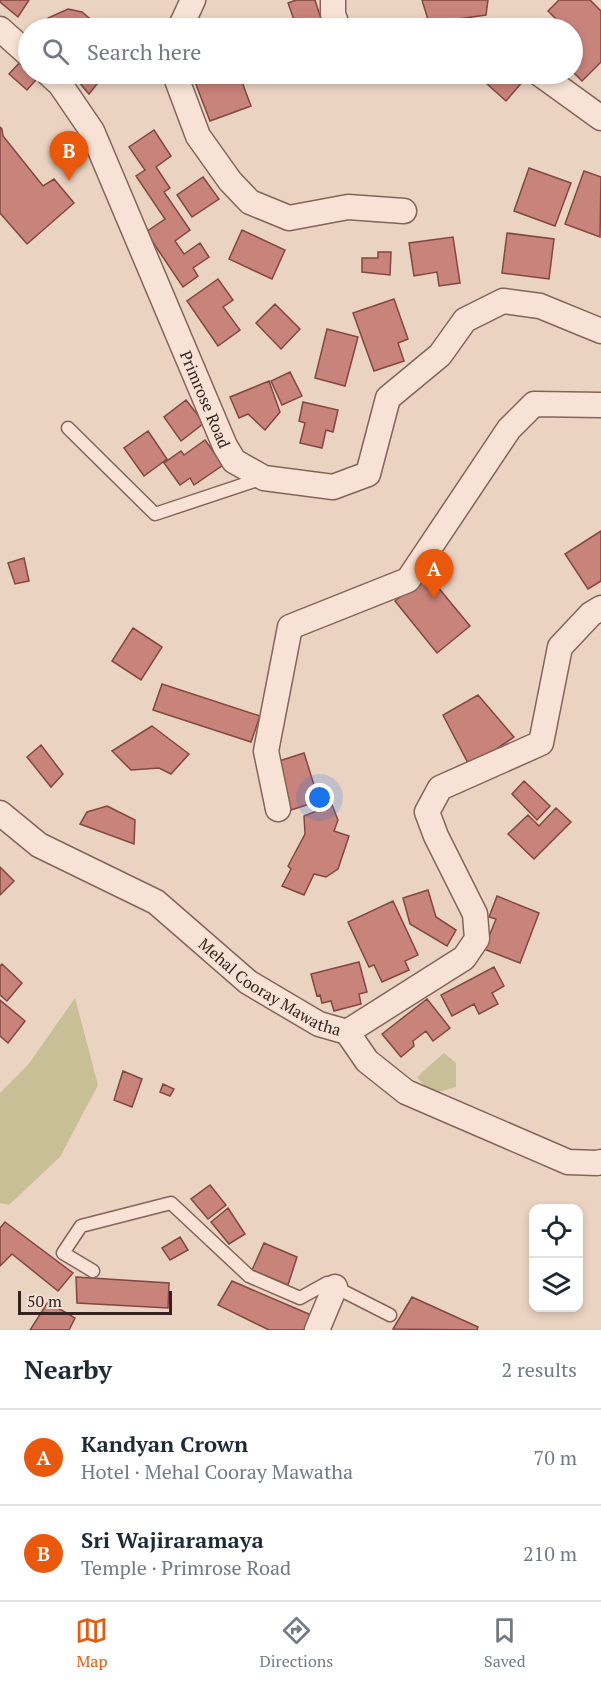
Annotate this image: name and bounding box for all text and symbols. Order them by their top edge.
search box [18,18,583,84]
icon: search [39,35,72,68]
text: Search here [87,37,201,66]
pin: B [50,132,88,181]
street label: Primrose Road [175,347,236,452]
pin: A [414,550,454,599]
your location [305,783,334,812]
street label: Mehal Cooray Mawatha [194,933,344,1041]
map controls [529,1204,583,1312]
button: locate [529,1204,583,1258]
button: layers [529,1258,583,1312]
scale bar [18,1288,172,1316]
text: 50 m [27,1290,62,1312]
text: Nearby [24,1352,112,1386]
text: 2 results [502,1356,577,1383]
text: Kandyan Crown [81,1429,248,1458]
text: A [36,1444,51,1471]
text: 70 m [534,1444,577,1471]
text: Hotel · Mehal Cooray Mawatha [81,1458,353,1485]
text: Sri Wajiraramaya [81,1525,264,1554]
text: B [37,1540,50,1567]
text: 210 m [523,1540,577,1567]
text: Temple · Primrose Road [81,1554,291,1581]
tab: Map [75,1614,108,1672]
tab: Directions [259,1614,333,1672]
tab: Saved [484,1614,526,1672]

